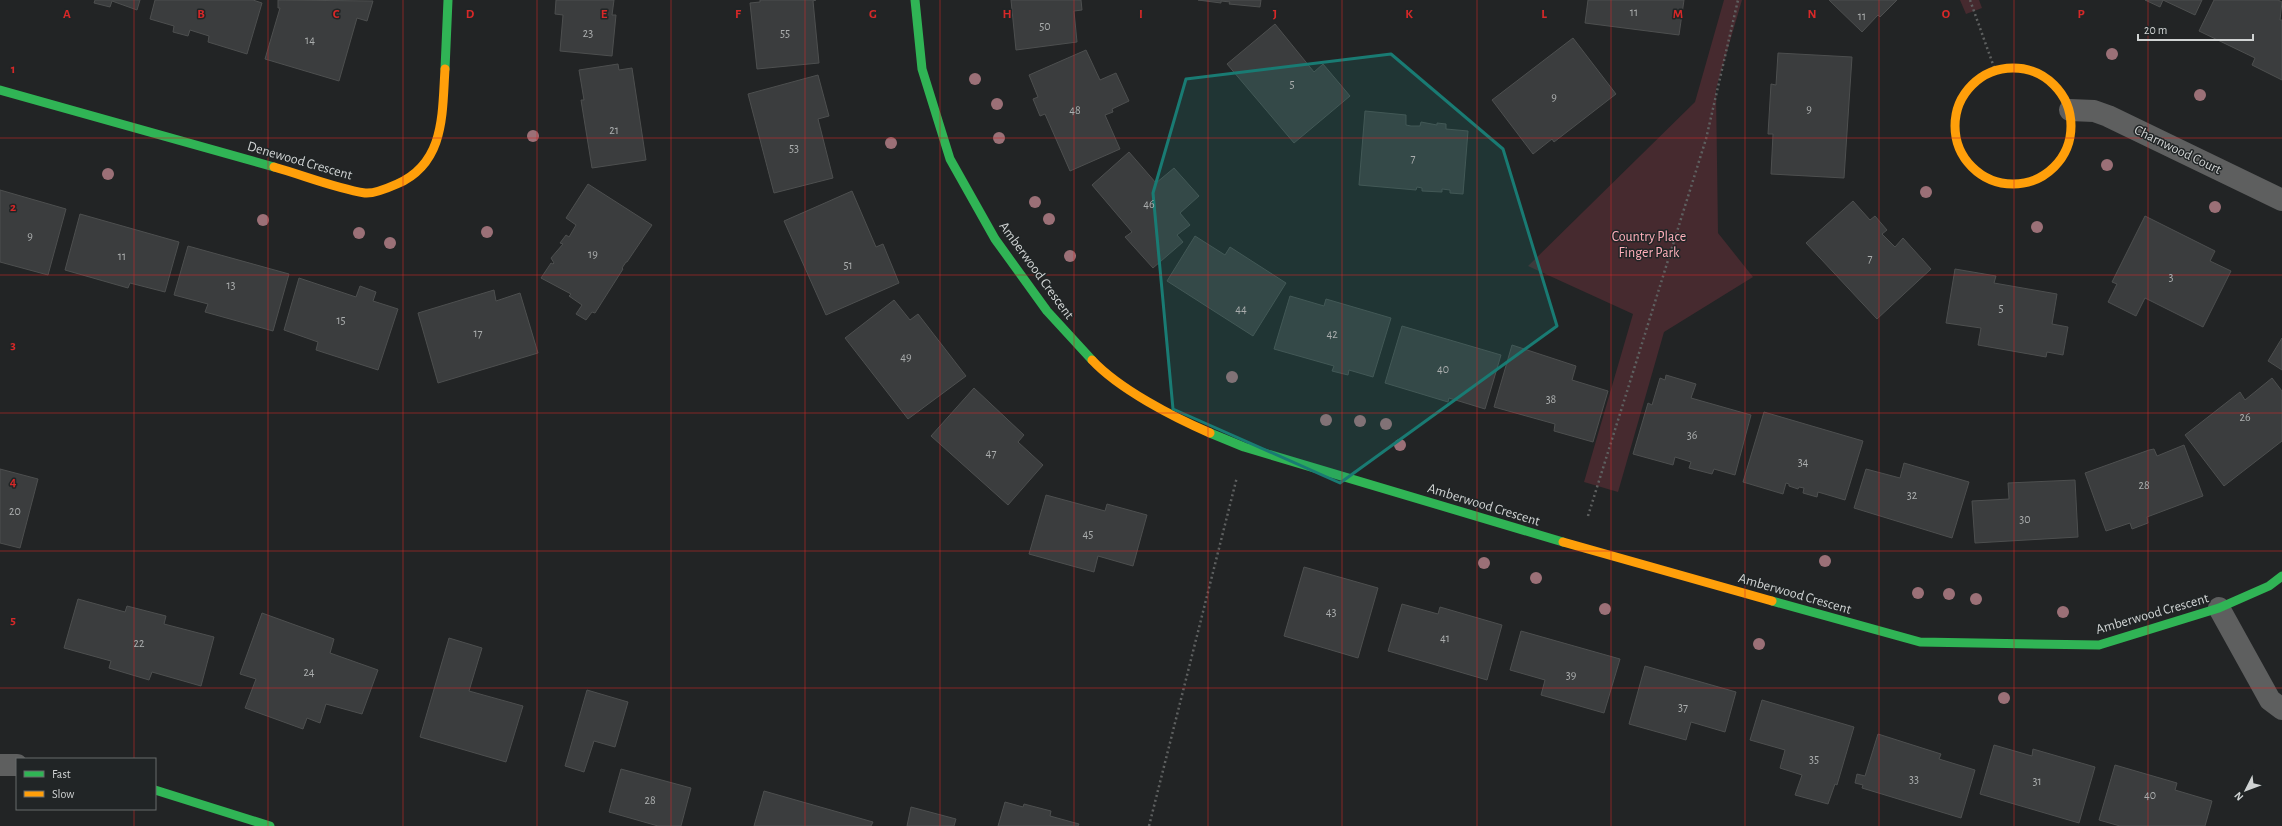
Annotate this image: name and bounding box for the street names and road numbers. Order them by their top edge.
street label: Charnwood Court [2132,123,2224,177]
street label: Denewood Crescent [246,139,354,183]
street label: Amberwood Crescent [996,219,1076,322]
street label: Amberwood Crescent [1426,481,1542,529]
street label: Amberwood Crescent [1737,571,1853,617]
street label: Amberwood Crescent [2094,591,2211,637]

